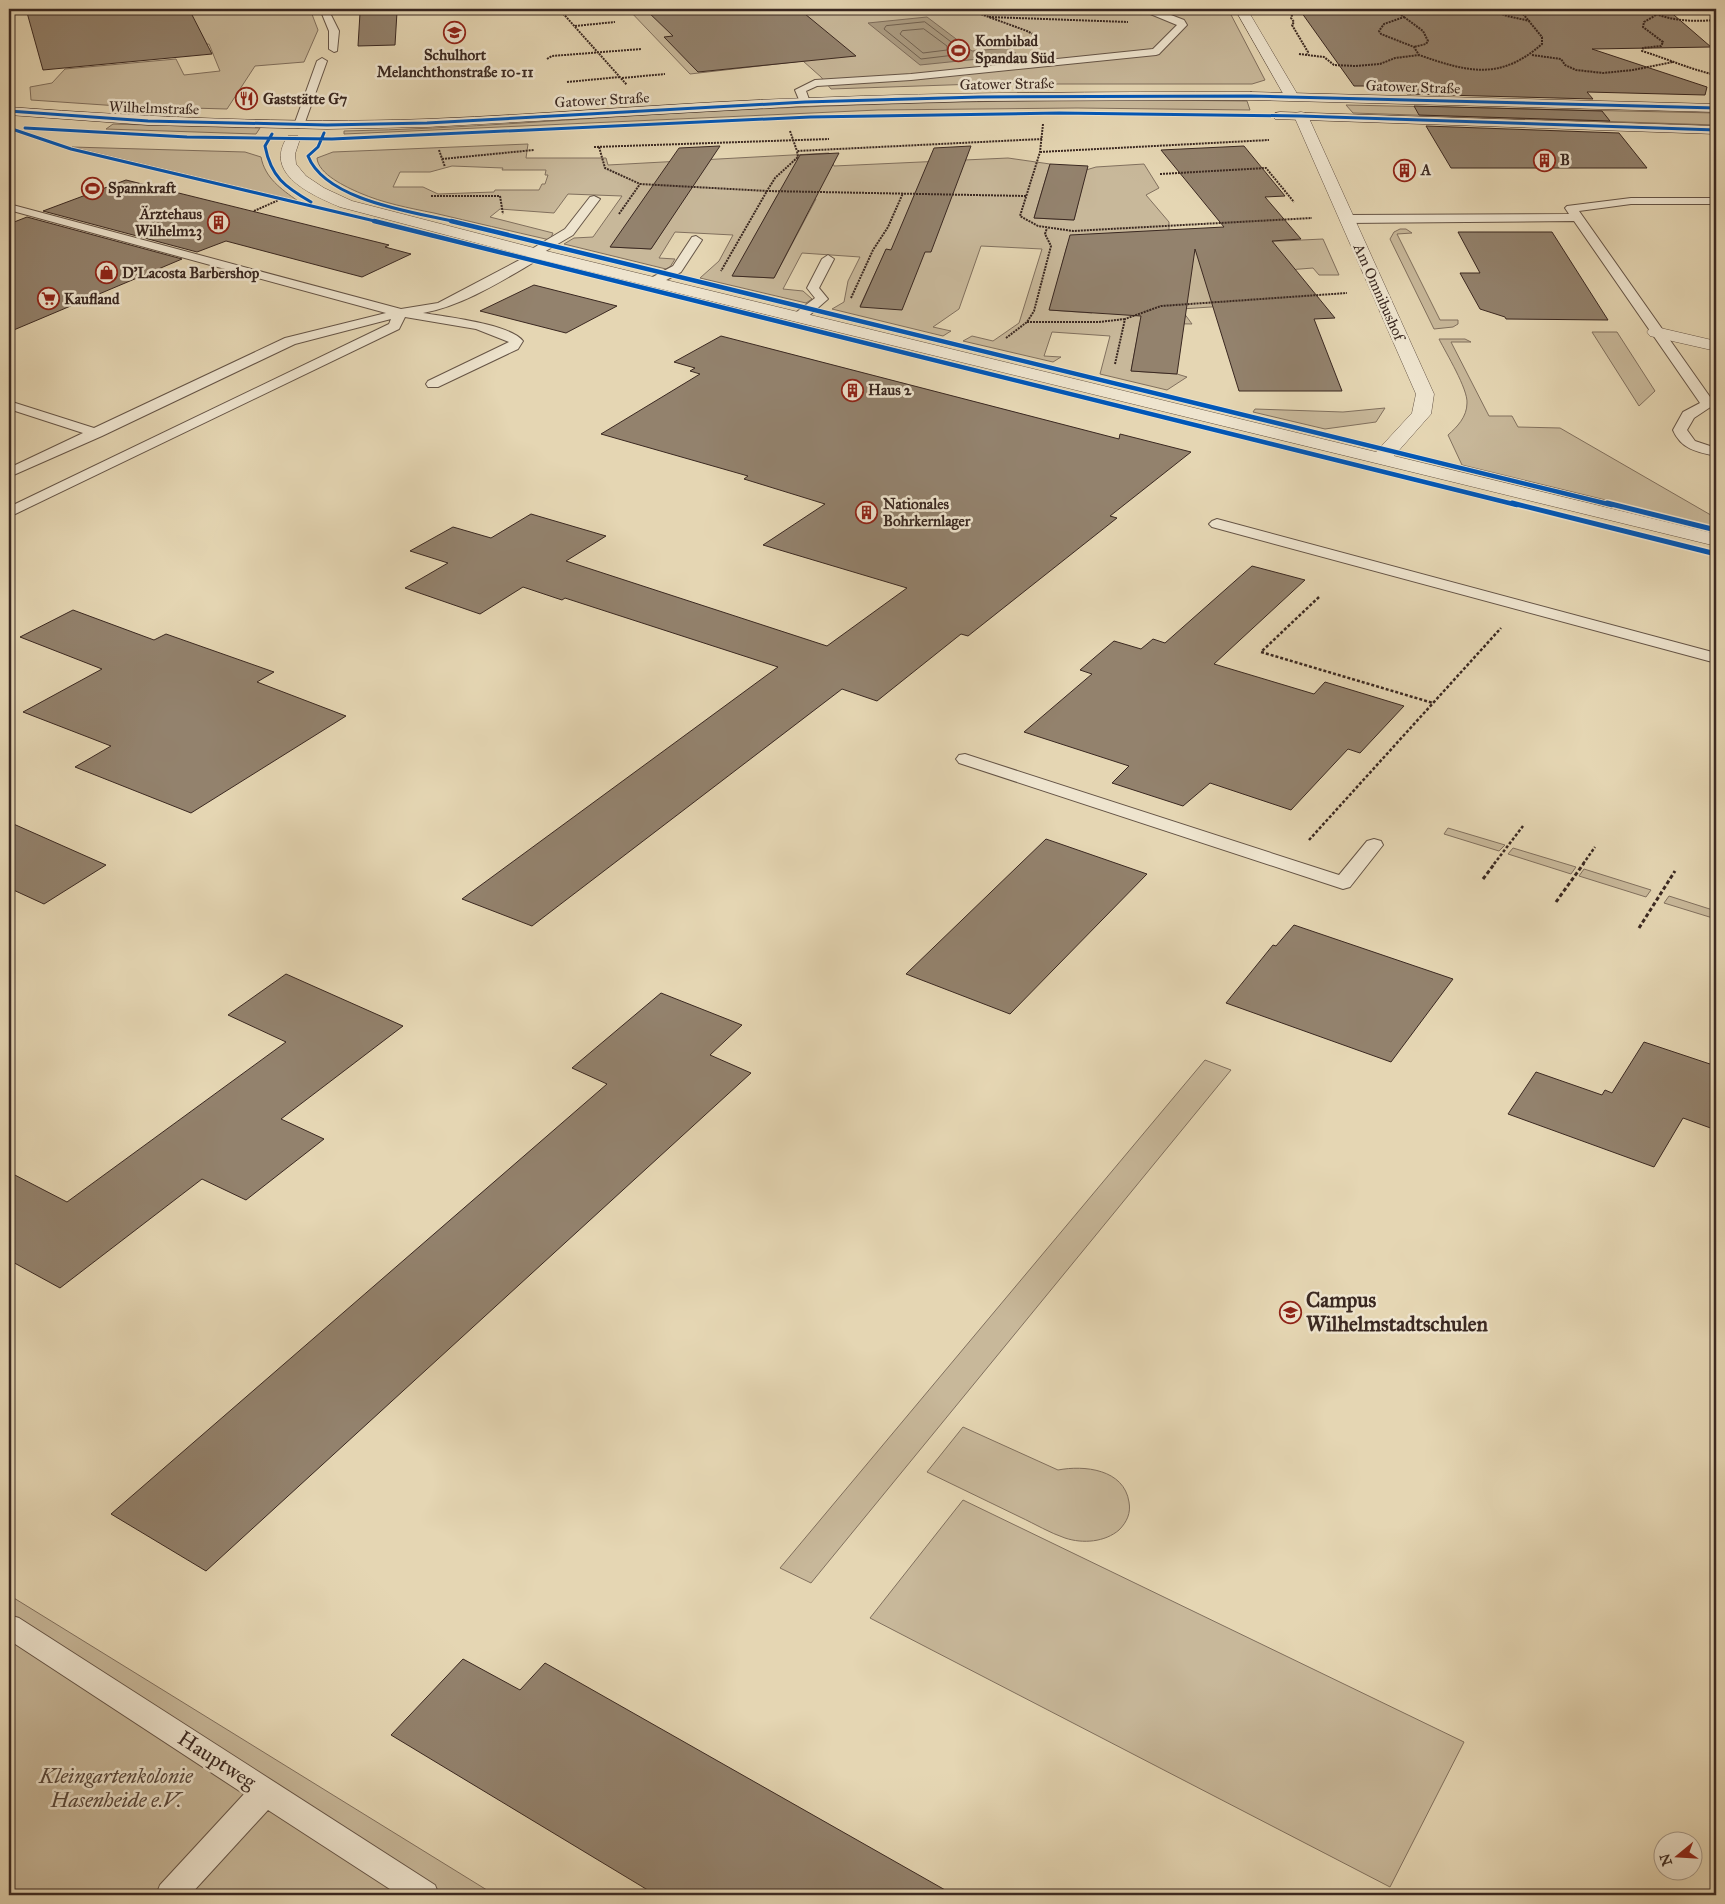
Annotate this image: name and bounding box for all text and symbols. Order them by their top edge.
school or university icon: Schulhort Melanchthonstraße 10-11 [443,20,467,44]
place label: Kombibad Spandau Süd [975,32,1055,68]
sports icon: Kombibad Spandau Süd [947,38,971,62]
place label: Schulhort Melanchthonstraße 10-11 [377,46,533,81]
street label: Gatower Straße [959,74,1055,94]
street label: Gatower Straße [1365,76,1461,98]
restaurant icon: Gaststätte G7 [235,87,259,111]
street label: Gatower Straße [554,89,650,111]
place label: Gaststätte G7 [263,90,347,108]
street label: Wilhelmstraße [109,97,199,119]
building icon: B [1532,148,1556,172]
place label: B [1560,151,1570,169]
building icon: A [1393,158,1417,182]
place label: A [1420,161,1432,179]
sports icon: Spannkraft [80,176,104,200]
place label: Spannkraft [108,179,177,198]
place label: Ärztehaus Wilhelm23 [135,205,203,241]
building icon: Ärztehaus Wilhelm23 [206,211,230,235]
street label: Am Omnibushof [1349,240,1410,346]
shop icon: D’Lacosta Barbershop [94,261,118,285]
place label: D’Lacosta Barbershop [122,264,260,283]
supermarket icon: Kaufland [36,287,60,311]
place label: Kaufland [64,290,120,308]
building icon: Haus 2 [840,378,864,402]
place label: Haus 2 [868,381,912,399]
place label: Nationales Bohrkernlager [883,495,971,531]
building icon: Nationales Bohrkernlager [855,501,879,525]
place label: Campus Wilhelmstadtschulen [1306,1287,1489,1337]
school or university icon: Campus Wilhelmstadtschulen [1278,1300,1302,1324]
street label: Hauptweg [173,1725,261,1795]
park label: Kleingartenkolonie Hasenheide e.V. [38,1763,194,1813]
north arrow [1652,1832,1702,1882]
text: N [1656,1851,1676,1868]

